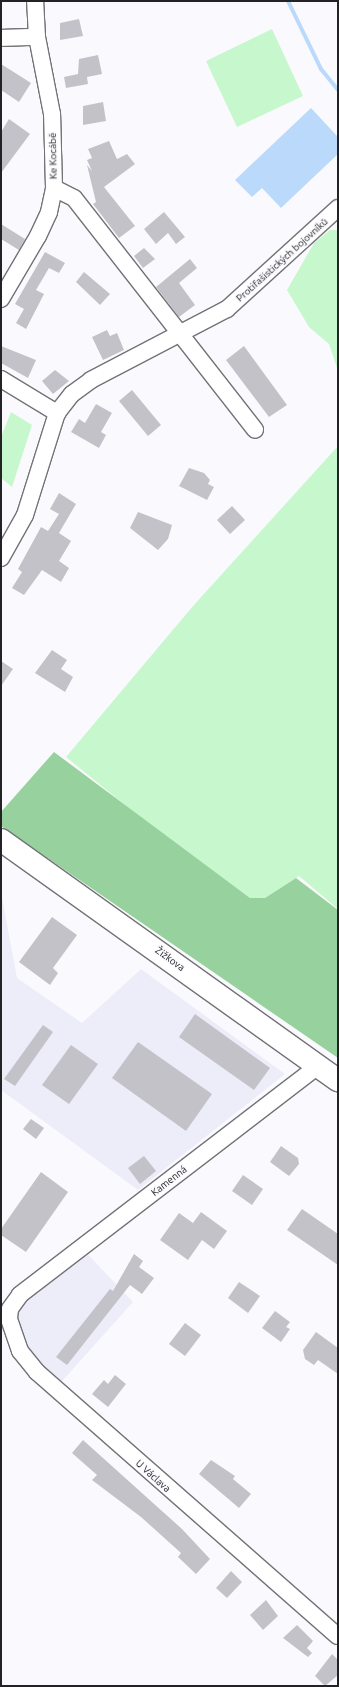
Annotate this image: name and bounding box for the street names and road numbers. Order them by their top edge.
street label: Ke Kocábě [47,133,59,179]
street label: Protifašistických bojovníků [234,216,330,304]
street label: Žižkova [153,944,187,974]
street label: Kamenná [149,1163,189,1199]
street label: U Václava [133,1457,173,1495]

